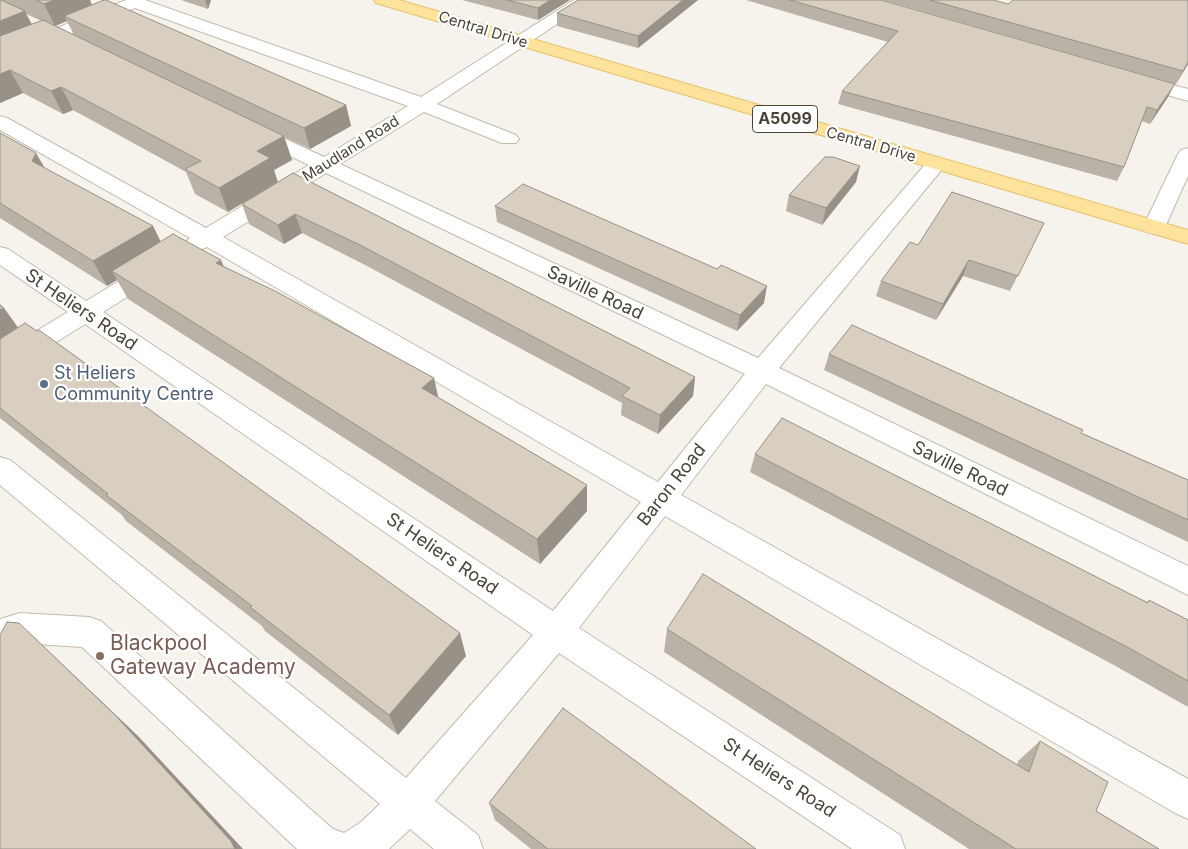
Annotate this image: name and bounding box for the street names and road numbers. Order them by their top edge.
street label: Central Drive [436,8,530,52]
road number: A5099 [752,106,818,132]
street label: Maudland Road [299,112,403,186]
street label: Central Drive [824,124,918,166]
street label: Saville Road [544,261,646,325]
street label: St Heliers Road [21,265,141,355]
street label: Saville Road [909,437,1011,501]
street label: Baron Road [633,440,711,530]
street label: St Heliers Road [382,509,502,599]
street label: St Heliers Road [718,733,840,823]

